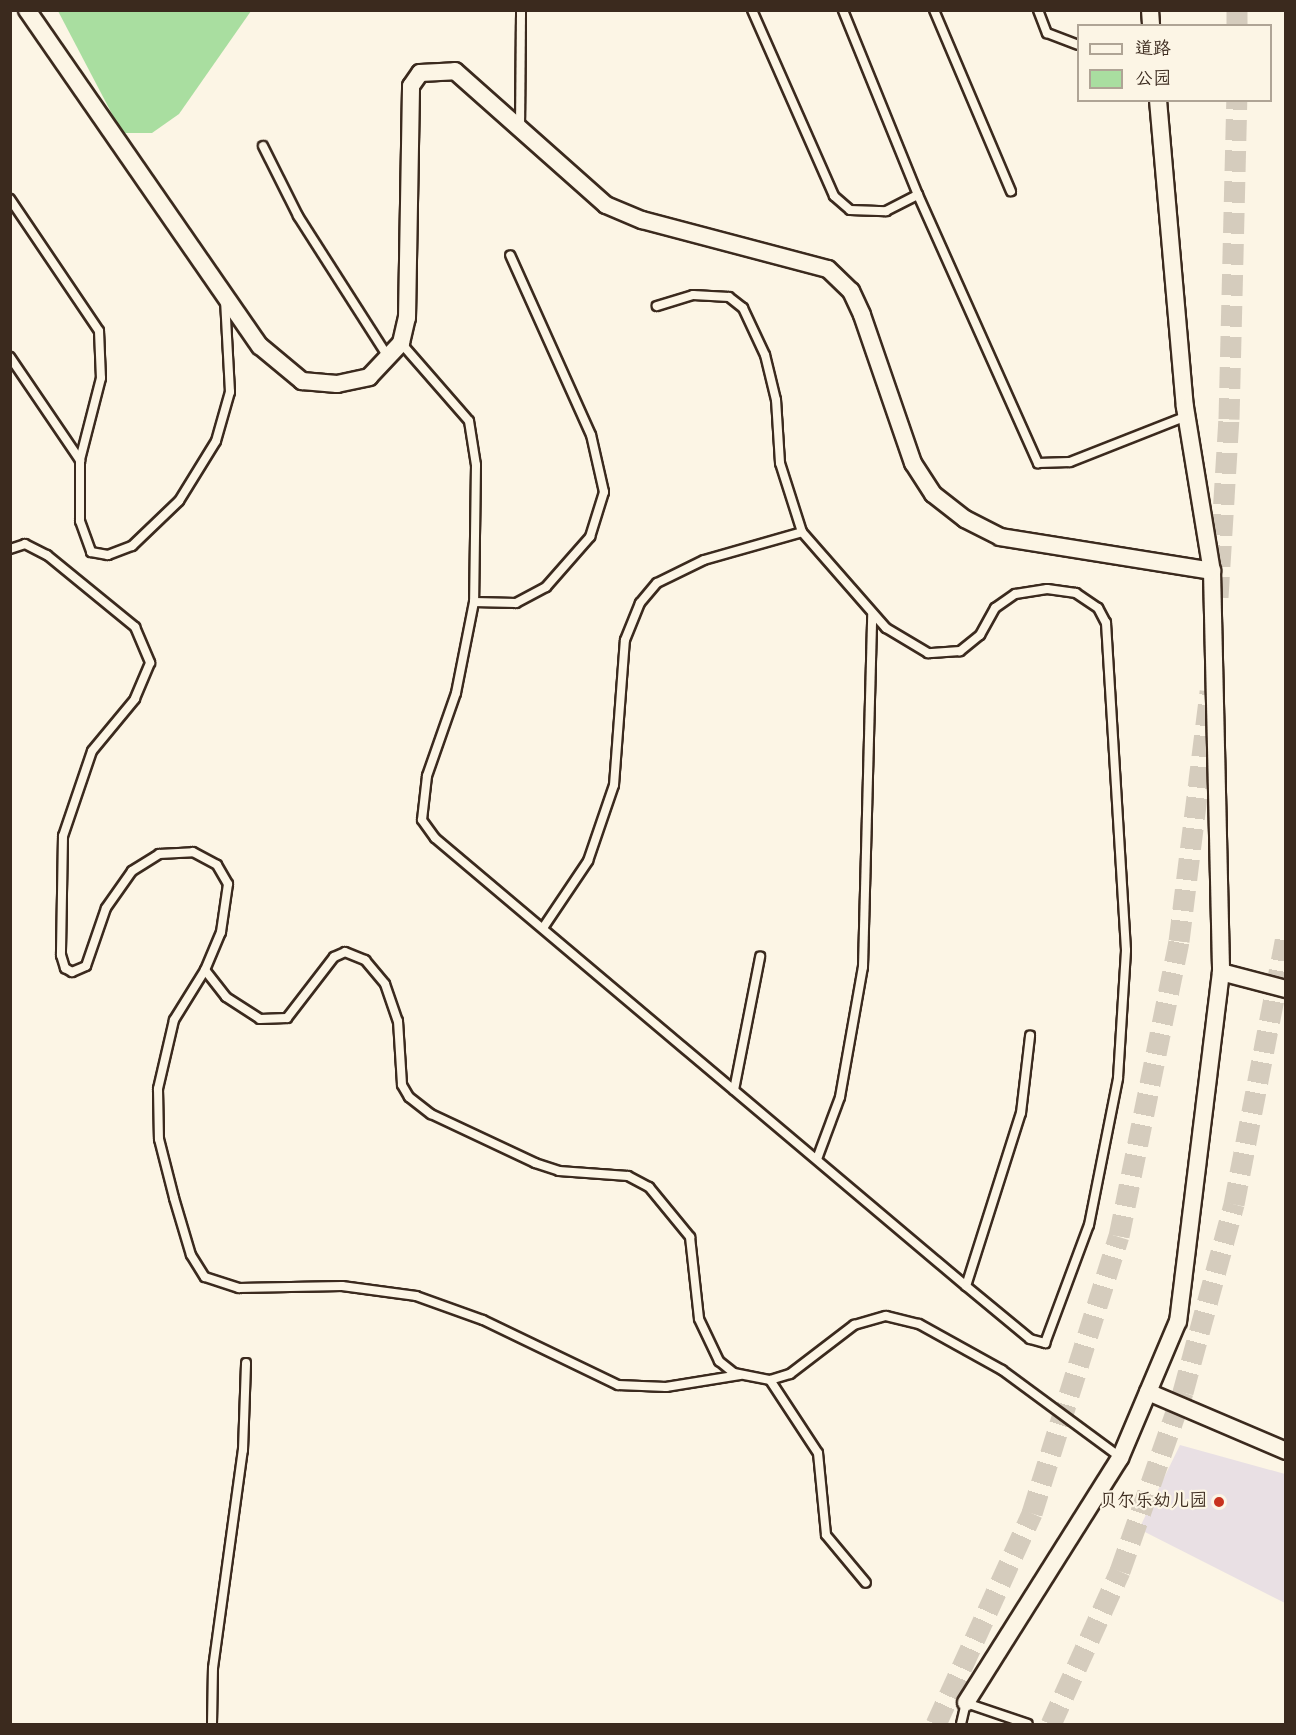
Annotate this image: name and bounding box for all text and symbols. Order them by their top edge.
legend [1077,24,1272,102]
text: 道路 [1135,35,1171,64]
text: 公园 [1135,65,1171,94]
place label: 贝尔乐幼儿园 [1099,1491,1207,1513]
marker: 贝尔乐幼儿园 [1212,1495,1226,1509]

